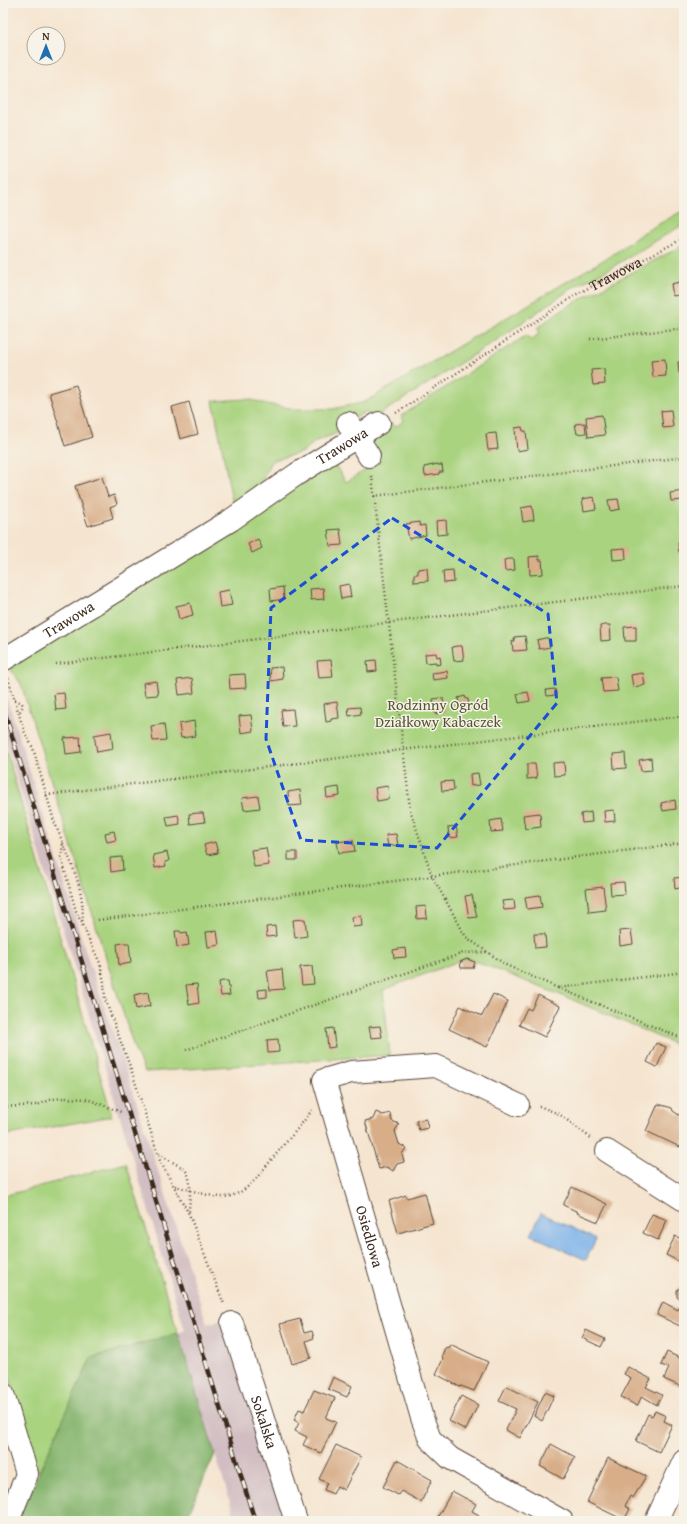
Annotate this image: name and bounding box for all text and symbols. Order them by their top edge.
north arrow [26,26,66,66]
text: N [42,28,50,44]
street label: Trawowa [585,251,645,296]
street label: Trawowa [312,422,371,469]
street label: Trawowa [39,595,98,643]
park label: Rodzinny Ogród Działkowy Kabaczek [375,694,501,732]
street label: Osiedlowa [351,1203,389,1270]
street label: Sokalska [246,1393,283,1451]

